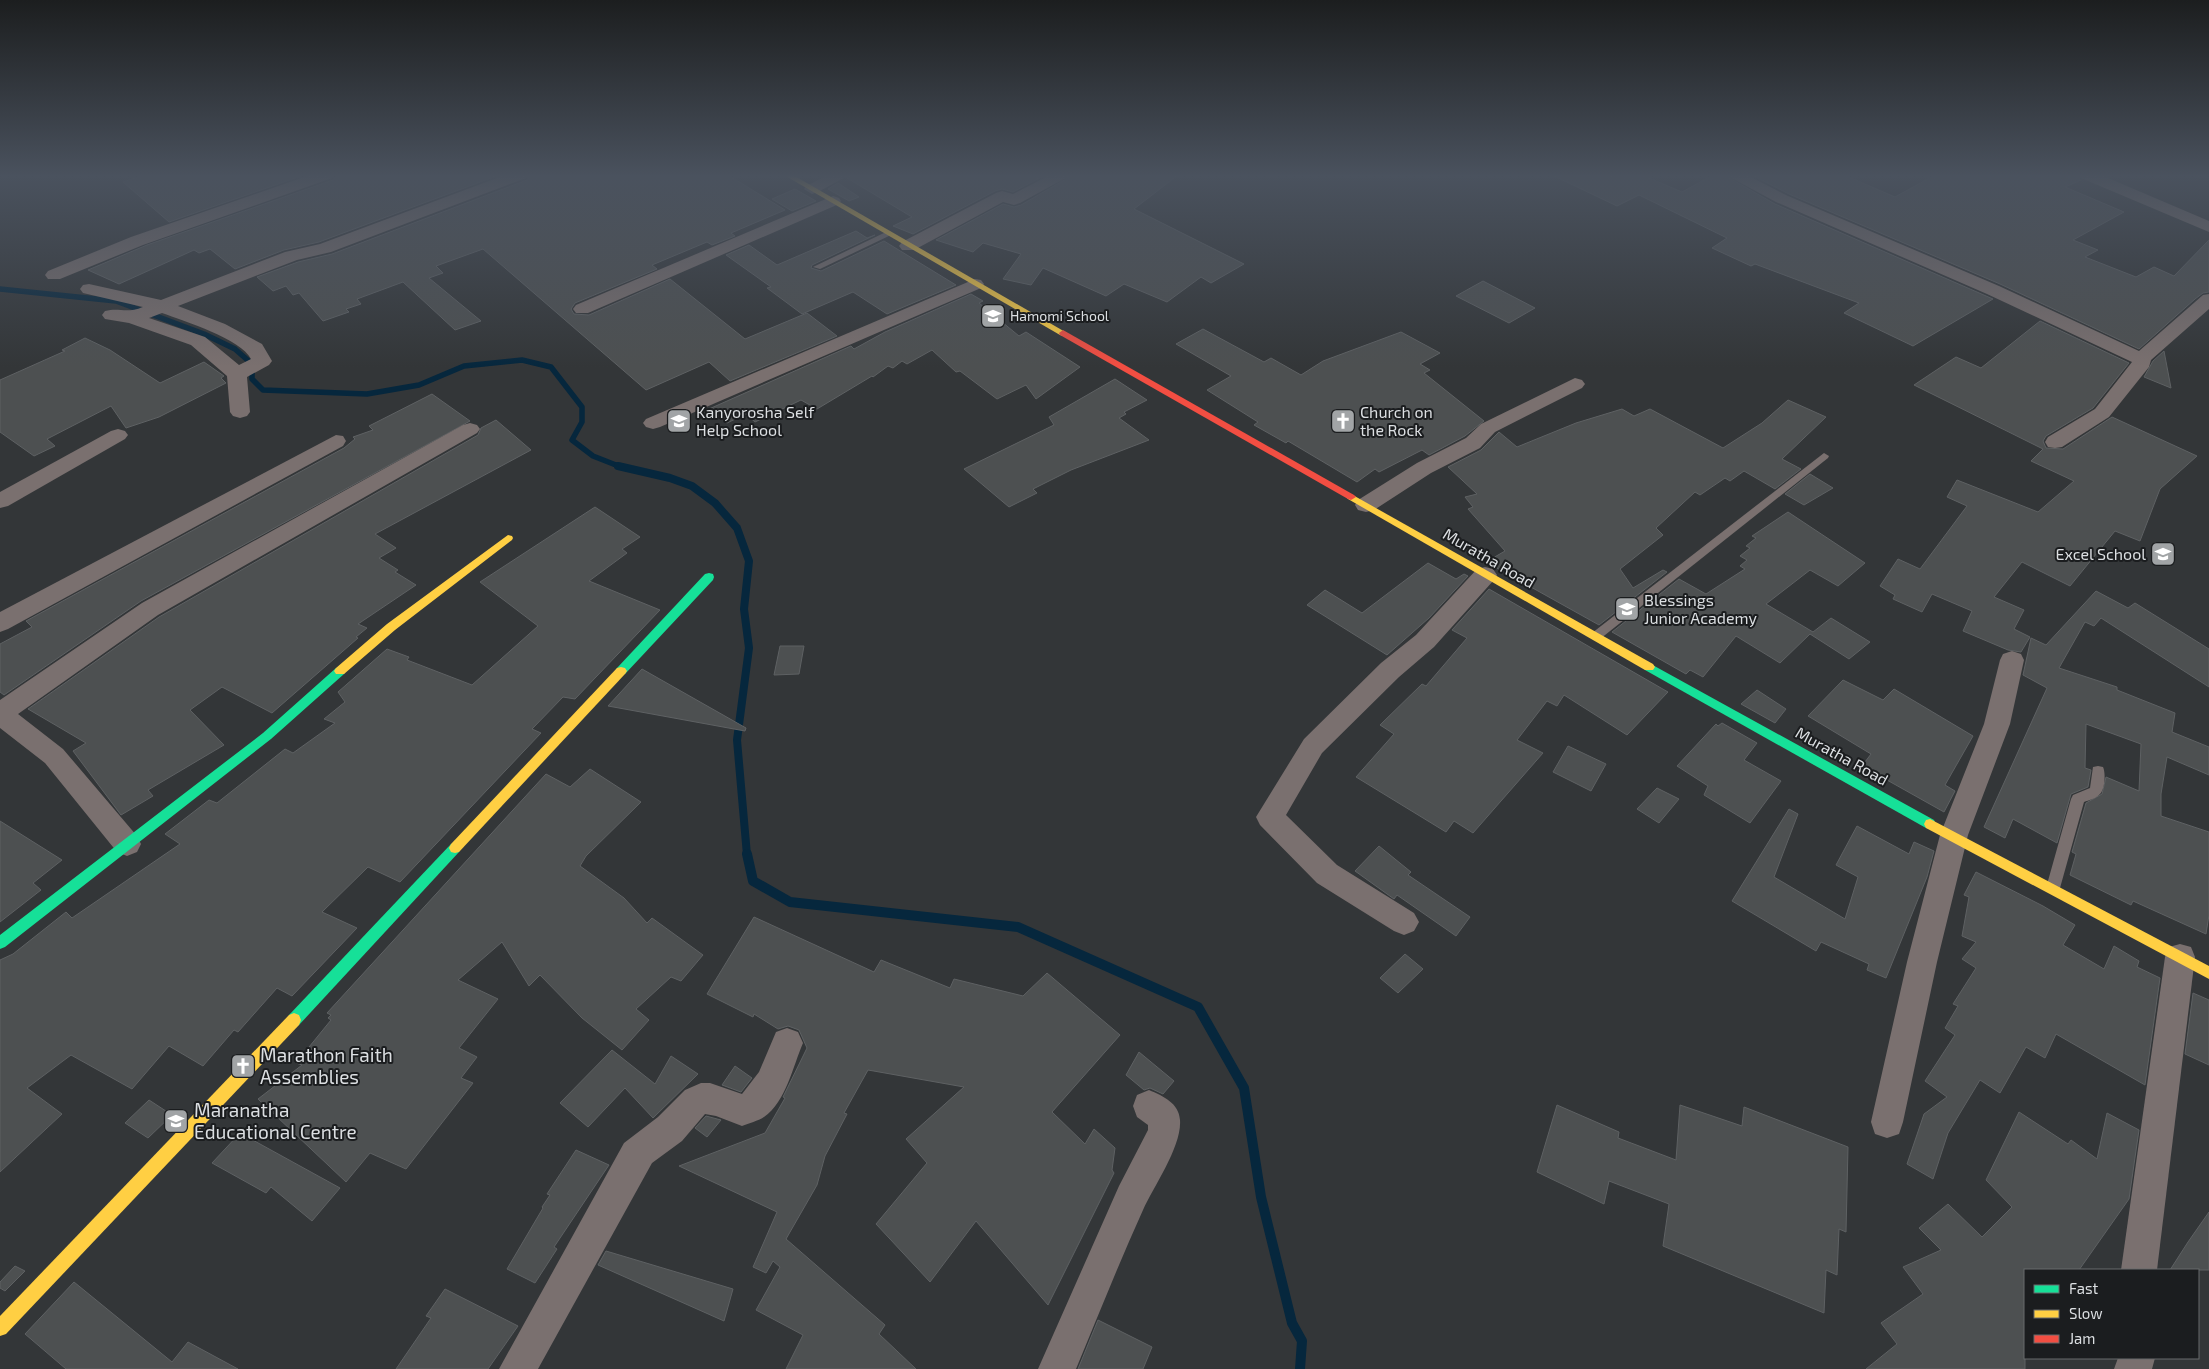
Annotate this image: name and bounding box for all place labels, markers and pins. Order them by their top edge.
school or university icon: Hamomi School [980,303,1006,329]
place label: Hamomi School [1010,307,1110,324]
place label: Kanyorosha Self Help School [696,402,815,439]
place label: Church on the Rock [1360,402,1433,439]
school or university icon: Kanyorosha Self Help School [666,408,692,434]
church icon: Church on the Rock [1330,408,1356,434]
school or university icon: Excel School [2150,541,2176,567]
place label: Excel School [2056,544,2146,563]
place label: Blessings Junior Academy [1644,590,1758,627]
school or university icon: Blessings Junior Academy [1614,596,1640,622]
place label: Marathon Faith Assemblies [260,1043,393,1088]
church icon: Marathon Faith Assemblies [230,1053,256,1079]
place label: Maranatha Educational Centre [194,1098,357,1143]
school or university icon: Maranatha Educational Centre [163,1108,189,1134]

